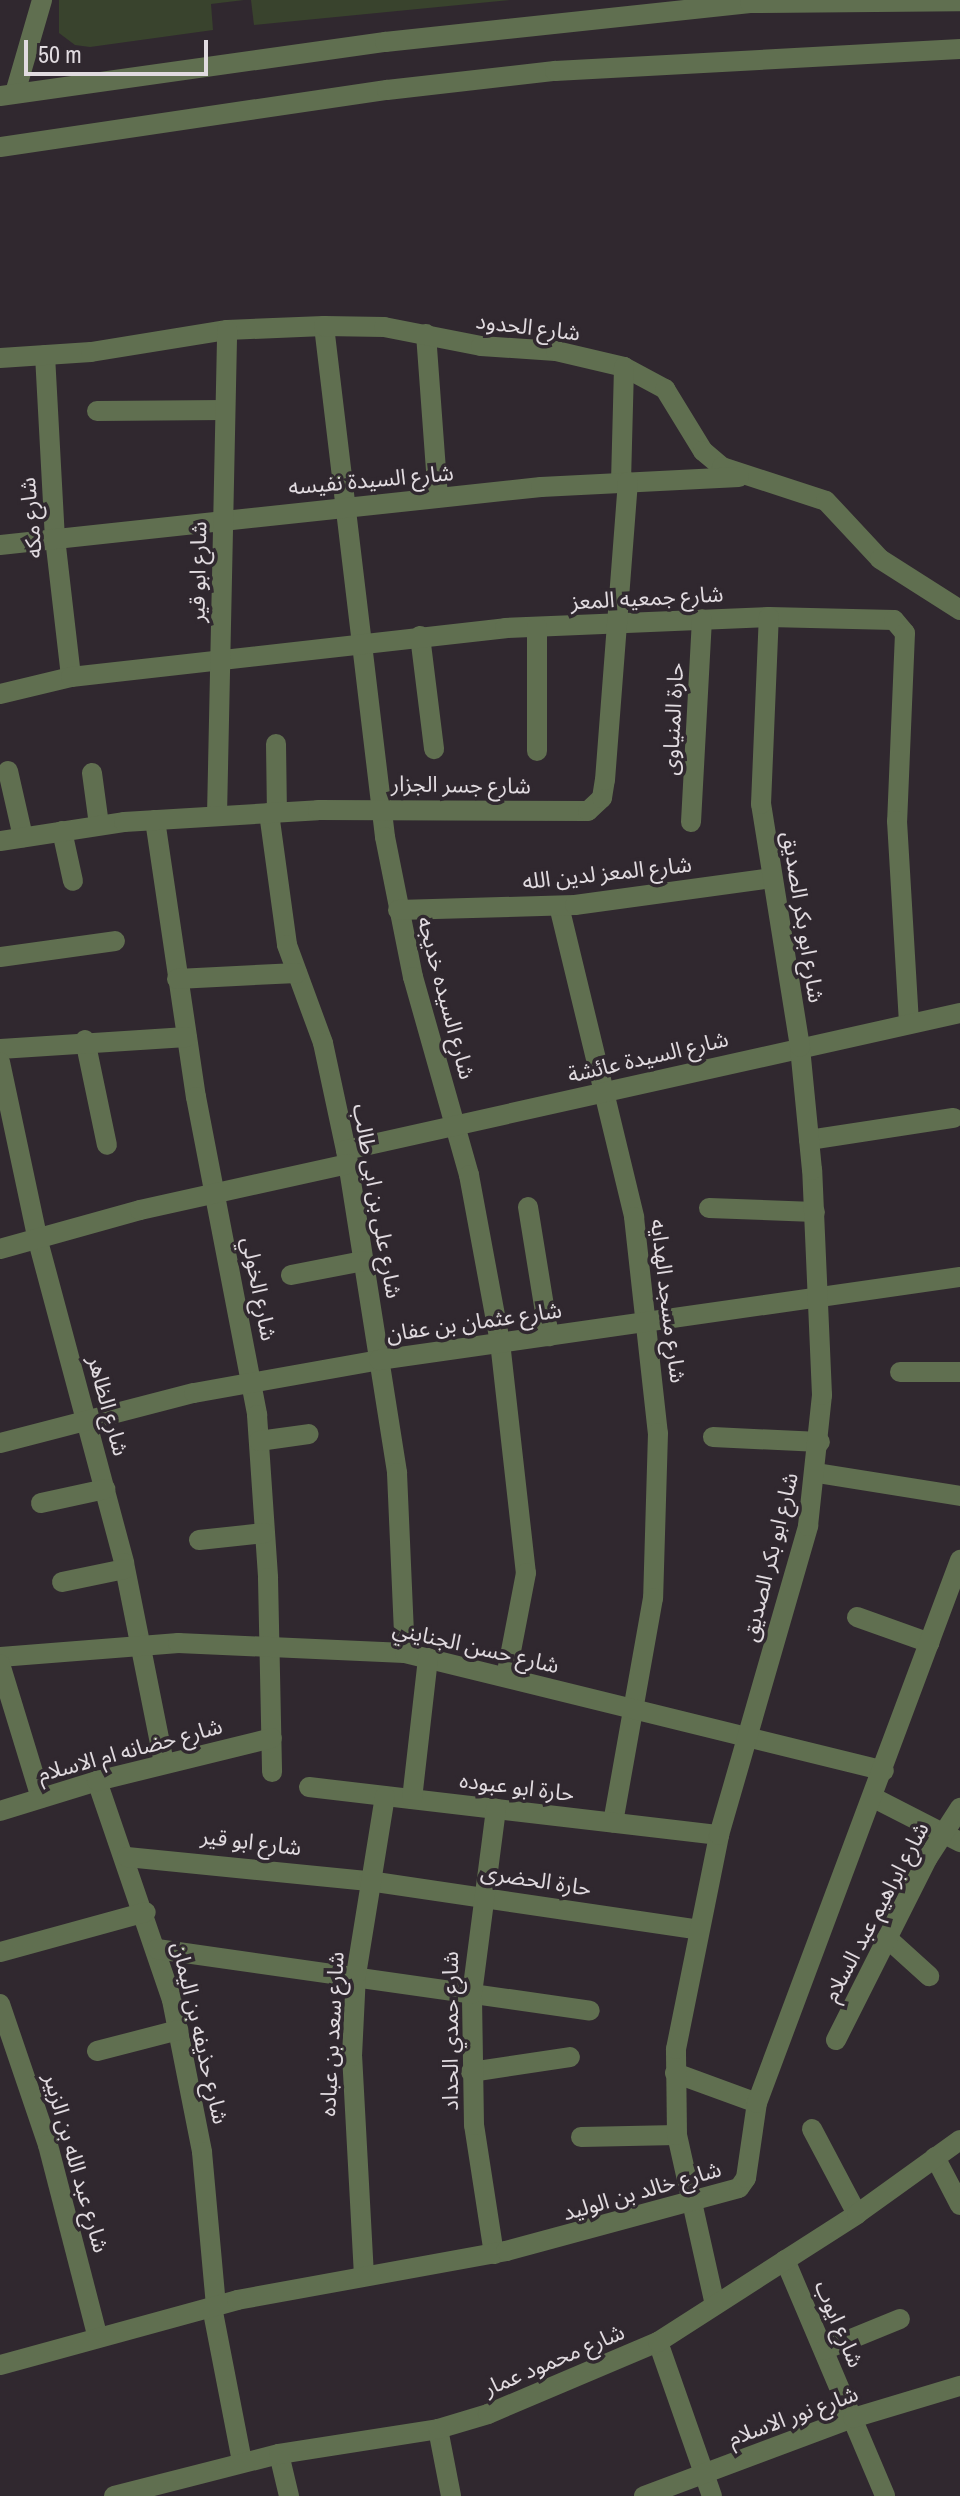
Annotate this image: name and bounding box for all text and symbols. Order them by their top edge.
scale bar [28,24,212,74]
text: 50 m [38,38,82,70]
street label: شارع الحدود [474,308,582,346]
street label: شارع السيدة نفيسه [287,460,455,500]
street label: شارع مكه [14,476,48,560]
street label: شارع ابو قير [184,521,212,623]
street label: شارع جمعيه المعز [570,581,724,615]
street label: حارة المنياوى [657,662,689,776]
street label: شارع جسر الجزار [391,771,531,799]
street label: شارع ابو بكر الصديق [776,829,830,1005]
street label: شارع المعز لدين الله [521,851,693,895]
street label: شارع السيده خديجه [412,914,480,1082]
street label: شارع السيدة عائشة [565,1026,731,1088]
street label: شارع على بن ابى طالب [347,1102,407,1300]
street label: شارع مسجد الهدايه [645,1217,691,1385]
street label: شارع الخولي [236,1235,282,1343]
street label: شارع عثمان بن عفان [385,1297,563,1347]
street label: شارع الظاهر [82,1353,134,1459]
street label: شارع ابو بكر الصديق [736,1470,804,1644]
street label: شارع حسن الجنايني [390,1615,562,1679]
street label: شارع حضانه ام الاسلام [35,1713,225,1787]
street label: حارة ابو عبوده [458,1767,576,1807]
street label: شارع ابراهيم عبد السلام [818,1818,934,2006]
street label: شارع ابو قير [199,1823,303,1861]
street label: حارة الحضرى [479,1858,593,1902]
street label: شارع حذيفه بن اليمان [166,1939,234,2127]
street label: شارع سعد بن عباده [315,1951,349,2117]
street label: شارع حمدي الحداد [438,1951,464,2111]
street label: شارع عبد الله بن الزبير [38,2070,114,2256]
street label: شارع خالد بن الوليد [560,2156,724,2226]
street label: شارع ايوب [809,2277,869,2371]
street label: شارع محمود عمار [480,2318,628,2402]
street label: شارع نور الاسلام [724,2380,862,2452]

